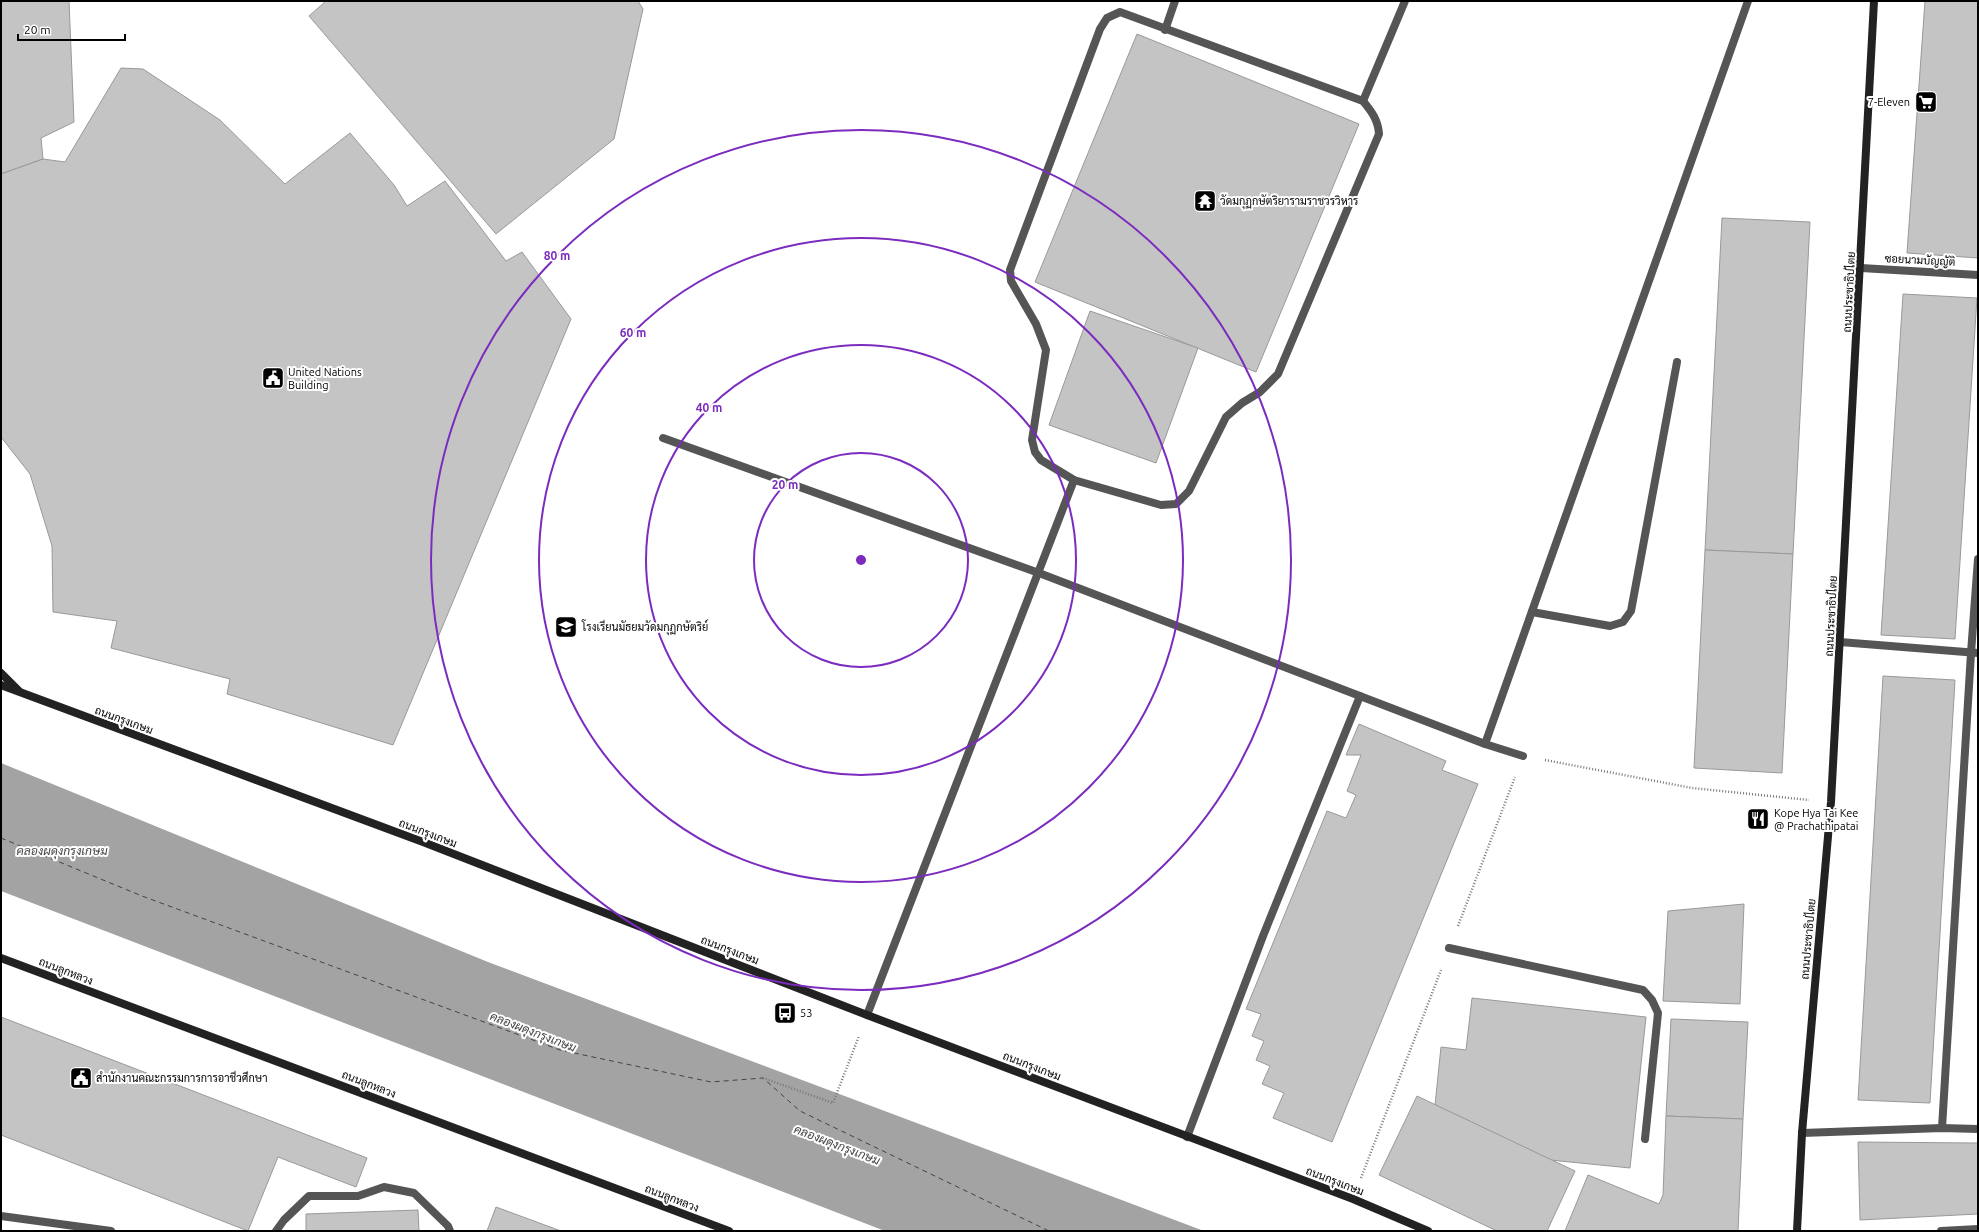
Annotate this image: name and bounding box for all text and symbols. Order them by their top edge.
scale bar [18,16,125,42]
text: 20 m [24,23,51,36]
supermarket icon: 7-Eleven [1913,89,1939,115]
place label: 7-Eleven [1868,96,1910,108]
temple icon: วัดมกุฏกษัตริยารามราชวรวิหาร [1192,188,1218,214]
place label: วัดมกุฏกษัตริยารามราชวรวิหาร [1220,194,1358,210]
text: 80 m [544,249,570,262]
street label: ถนนประชาธิปไตย [1839,251,1857,333]
street label: ซอยนามบัญญัติ [1884,251,1956,269]
text: 60 m [620,326,646,339]
public building icon: United Nations Building [260,365,286,391]
place label: United Nations Building [288,366,362,391]
text: 40 m [696,401,722,414]
text: 20 m [772,478,798,491]
centre of rings [854,553,868,567]
street label: ถนนประชาธิปไตย [1821,575,1839,657]
school or university icon: โรงเรียนมัธยมวัดมกุฏกษัตริย์ [553,614,579,640]
place label: โรงเรียนมัธยมวัดมกุฏกษัตริย์ [581,619,708,636]
street label: ถนนกรุงเกษม [92,704,155,739]
restaurant icon: Kope Hya Tai Kee @ Prachathipatai [1745,806,1771,832]
place label: Kope Hya Tai Kee @ Prachathipatai [1774,807,1858,832]
street label: ถนนกรุงเกษม [396,816,459,852]
water label: คลองผดุงกรุงเกษม [17,844,108,860]
street label: ถนนประชาธิปไตย [1796,898,1818,980]
street label: ถนนกรุงเกษม [698,933,761,969]
street label: ถนนลูกหลวง [36,955,95,989]
bus stop icon: 53 [772,1000,798,1026]
place label: 53 [800,1007,812,1019]
water label: คลองผดุงกรุงเกษม [487,1009,579,1057]
street label: ถนนกรุงเกษม [1000,1049,1063,1085]
public building icon: สำนักงานคณะกรรมการการอาชีวศึกษา [68,1065,94,1091]
street label: ถนนลูกหลวง [339,1068,398,1102]
place label: สำนักงานคณะกรรมการการอาชีวศึกษา [96,1070,268,1084]
water label: คลองผดุงกรุงเกษม [791,1122,883,1170]
street label: ถนนกรุงเกษม [1303,1164,1366,1200]
street label: ถนนลูกหลวง [642,1182,701,1216]

